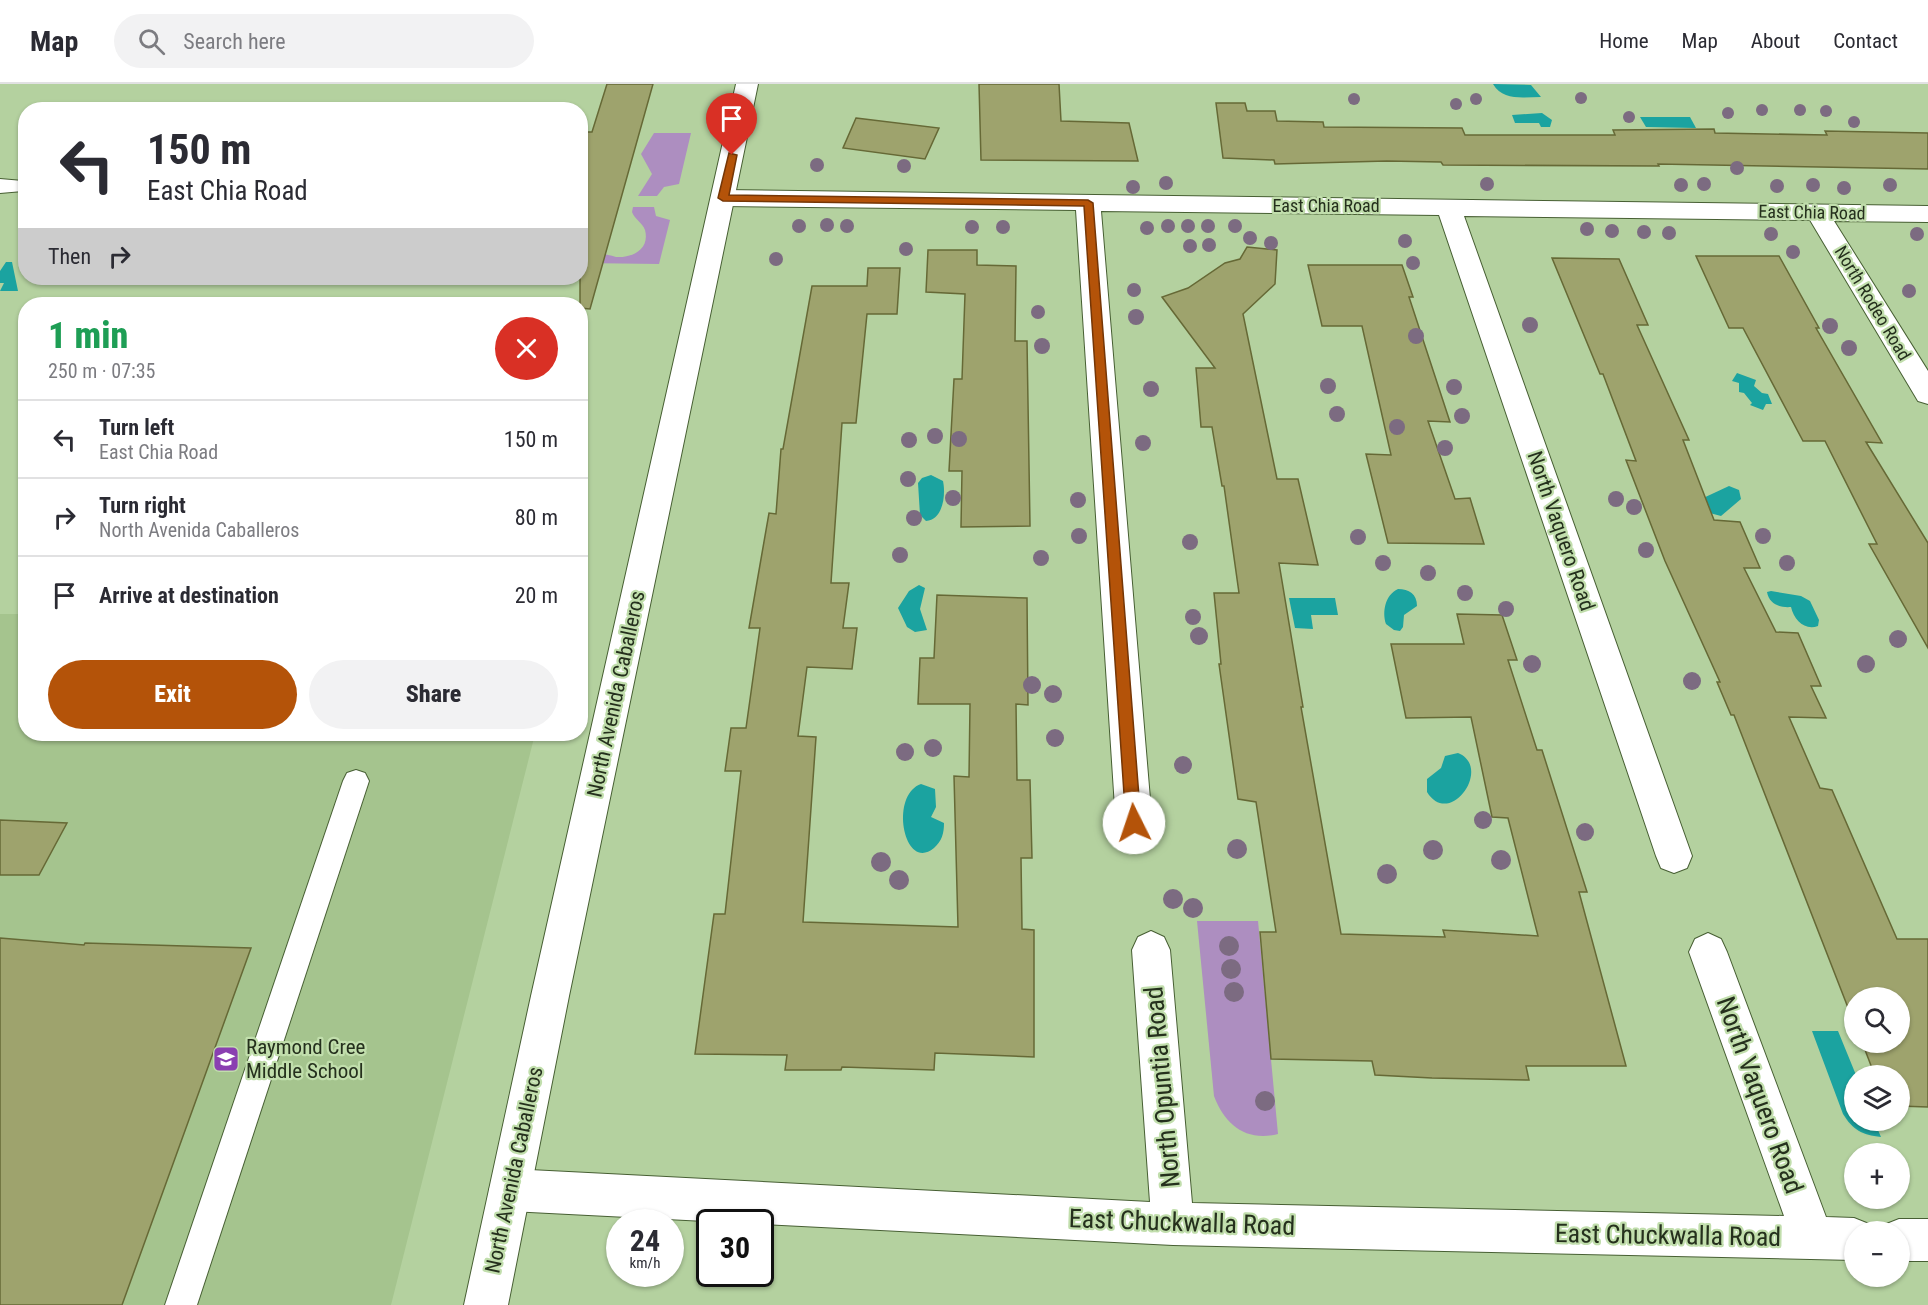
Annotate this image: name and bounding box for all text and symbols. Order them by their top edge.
search box [114,14,534,68]
text: Map [30,25,78,58]
icon: search [135,25,168,58]
text: Search here [183,29,286,54]
text: Home [1599,29,1649,53]
text: Map [1682,29,1718,53]
text: About [1751,29,1800,53]
text: Contact [1833,29,1898,53]
pin [706,93,757,155]
icon: arrive [715,102,748,135]
text: 150 m [147,125,252,174]
icon: left [48,126,126,204]
text: East Chia Road [147,175,308,207]
street label: East Chia Road [1272,195,1380,216]
street label: East Chia Road [1758,201,1866,223]
icon: right [103,240,136,273]
street label: North Rodeo Road [1831,242,1915,364]
text: Then [48,244,91,269]
text: 1 min [48,315,128,357]
button: close [495,317,558,380]
text: 250 m · 07:35 [48,359,155,383]
text: Turn left [99,415,174,440]
icon: left [48,423,81,456]
text: 150 m [504,427,558,452]
text: East Chia Road [99,440,218,464]
street label: North Vaquero Road [1522,448,1600,614]
text: Turn right [99,493,186,518]
icon: right [48,501,81,534]
text: 80 m [515,505,558,530]
text: North Avenida Caballeros [99,518,299,542]
icon: arrive [48,579,81,612]
text: Arrive at destination [99,583,279,608]
text: 20 m [515,583,558,608]
street label: North Avenida Caballeros [582,589,650,799]
button: Exit [48,660,297,729]
button: Share [309,660,558,729]
position arrow [1102,791,1166,855]
street label: North Opuntia Road [1138,985,1186,1189]
map controls [1844,987,1910,1287]
button: search [1844,987,1910,1053]
street label: North Vaquero Road [1710,993,1810,1197]
place label: Raymond Cree Middle School [246,1035,366,1083]
school or university icon: Raymond Cree Middle School [211,1044,241,1074]
street label: North Avenida Caballeros [480,1065,548,1275]
button: layers [1844,1065,1910,1131]
button: + [1844,1143,1910,1209]
street label: East Chuckwalla Road [1068,1203,1296,1241]
speed limit sign: 30 [696,1209,774,1287]
street label: East Chuckwalla Road [1555,1218,1781,1252]
button: − [1844,1221,1910,1287]
text: 24 [630,1223,660,1258]
text: km/h [630,1254,660,1272]

